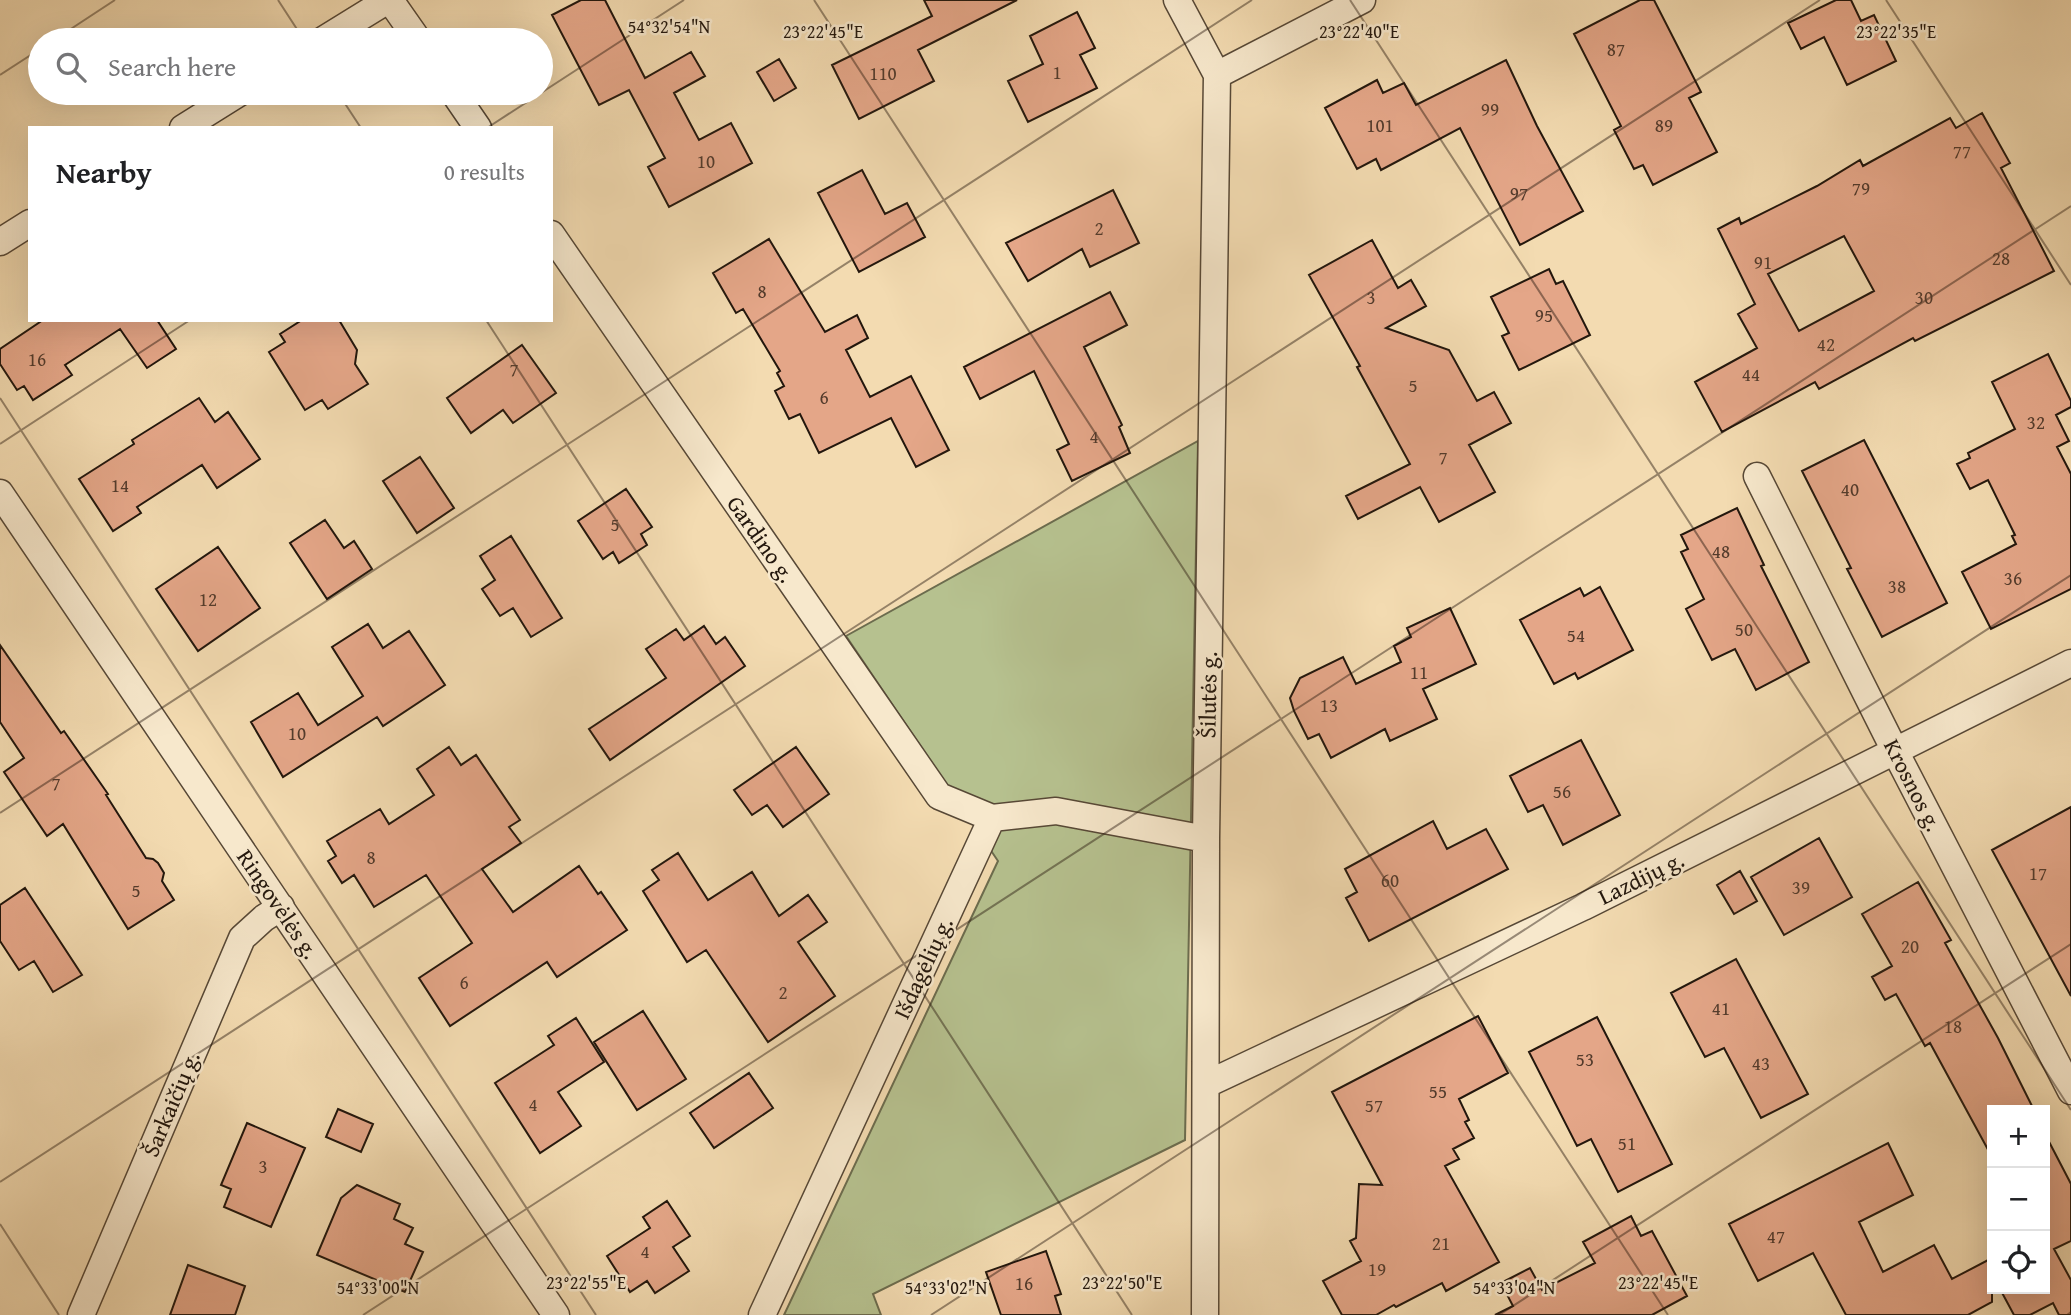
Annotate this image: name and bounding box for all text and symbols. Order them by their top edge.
text: 54°32'54"N [628,13,711,40]
text: 23°22'45"E [783,18,863,45]
text: 23°22'40"E [1319,18,1399,45]
text: 23°22'35"E [1856,18,1936,45]
search box [28,28,553,105]
house number: 87 [1607,35,1625,63]
text: Search here [108,47,236,86]
icon: search [52,48,90,86]
house number: 1 [1052,58,1062,86]
house number: 110 [869,59,897,87]
house number: 99 [1481,95,1499,123]
house number: 101 [1366,111,1394,139]
house number: 89 [1655,111,1673,139]
house number: 77 [1953,137,1971,165]
house number: 10 [697,147,715,175]
text: Nearby [56,150,152,194]
text: 0 results [444,155,525,188]
house number: 79 [1852,174,1870,202]
house number: 97 [1510,179,1528,207]
house number: 2 [1094,214,1104,242]
house number: 28 [1992,244,2010,272]
house number: 91 [1754,248,1772,276]
house number: 8 [757,277,767,305]
house number: 3 [1366,283,1376,311]
house number: 30 [1915,283,1933,311]
house number: 95 [1535,301,1553,329]
house number: 42 [1817,330,1835,358]
house number: 16 [28,345,46,373]
house number: 7 [509,355,519,383]
house number: 44 [1742,360,1760,388]
house number: 5 [1408,371,1418,399]
house number: 6 [819,383,829,411]
house number: 32 [2027,408,2045,436]
house number: 4 [1089,422,1099,450]
house number: 7 [1438,443,1448,471]
house number: 14 [111,471,129,499]
house number: 40 [1841,475,1859,503]
street label: Gardino g. [719,489,803,589]
house number: 5 [610,510,620,538]
house number: 48 [1712,537,1730,565]
house number: 36 [2004,564,2022,592]
house number: 38 [1888,572,1906,600]
house number: 12 [199,585,217,613]
house number: 50 [1735,615,1753,643]
house number: 54 [1567,621,1585,649]
street label: Šilutės g. [1190,651,1225,739]
house number: 11 [1410,658,1428,686]
house number: 13 [1320,691,1338,719]
house number: 10 [288,719,306,747]
street label: Krosnos g. [1876,733,1951,837]
house number: 7 [51,769,61,797]
house number: 56 [1553,777,1571,805]
street label: Ringovėlės g. [229,842,327,965]
house number: 8 [366,843,376,871]
street label: Lazdijų g. [1592,843,1689,912]
house number: 17 [2029,859,2047,887]
house number: 60 [1381,866,1399,894]
house number: 39 [1792,873,1810,901]
house number: 5 [131,876,141,904]
street label: Išdagėlių g. [885,911,961,1024]
house number: 20 [1901,932,1919,960]
house number: 6 [459,968,469,996]
house number: 2 [778,978,788,1006]
house number: 41 [1712,994,1730,1022]
house number: 18 [1944,1012,1962,1040]
house number: 53 [1576,1045,1594,1073]
street label: Šarkaičių g. [134,1046,208,1162]
house number: 43 [1752,1049,1770,1077]
house number: 55 [1429,1077,1447,1105]
house number: 4 [528,1090,538,1118]
house number: 57 [1365,1091,1383,1119]
map controls [1987,1105,2050,1294]
button: + [1987,1105,2050,1168]
house number: 51 [1618,1129,1636,1157]
house number: 3 [258,1152,268,1180]
button: − [1987,1168,2050,1231]
house number: 47 [1767,1222,1785,1250]
house number: 21 [1432,1229,1450,1257]
button: locate [1987,1231,2050,1294]
house number: 4 [640,1237,650,1265]
house number: 19 [1368,1255,1386,1283]
text: 23°22'55"E [546,1269,626,1296]
house number: 16 [1015,1269,1033,1297]
text: 23°22'50"E [1082,1269,1162,1296]
text: 23°22'45"E [1618,1269,1698,1296]
text: 54°33'00"N [337,1274,420,1301]
text: 54°33'02"N [905,1274,988,1301]
text: 54°33'04"N [1473,1274,1556,1301]

